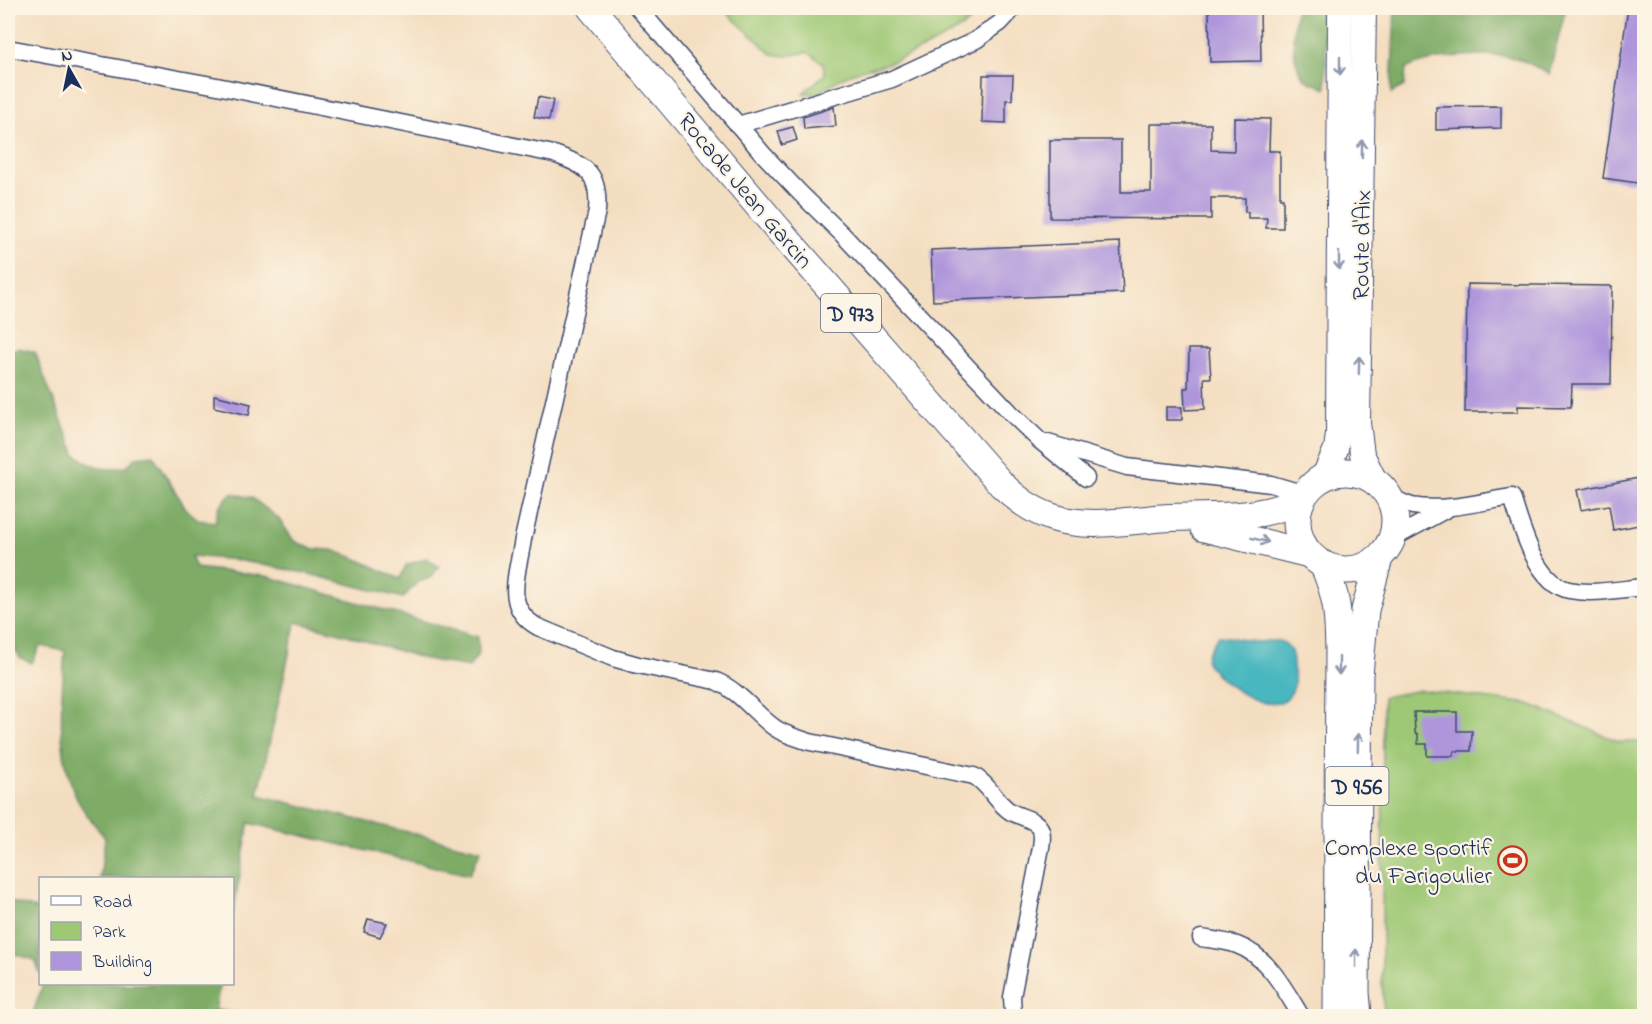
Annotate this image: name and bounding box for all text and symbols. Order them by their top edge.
north arrow [39,39,99,99]
text: N [60,43,74,69]
one-way arrow [1334,55,1346,75]
street label: Rocade Jean Garcin [668,106,820,278]
one-way arrow [1357,139,1368,159]
street label: Route d'Aix [1345,190,1382,300]
one-way arrow [1333,250,1345,270]
road number: D 973 [821,294,881,332]
one-way arrow [1354,355,1365,375]
one-way arrow [1251,535,1270,547]
one-way arrow [1333,656,1345,676]
one-way arrow [1352,733,1364,753]
road number: D 956 [1326,767,1388,805]
place label: Complexe sportif du Farigoulier [1324,832,1493,895]
sports icon: Complexe sportif du Farigoulier [1497,845,1529,877]
legend [39,877,234,985]
text: Road [93,890,132,916]
text: Park [93,920,126,946]
one-way arrow [1350,949,1362,969]
text: Building [92,950,152,977]

